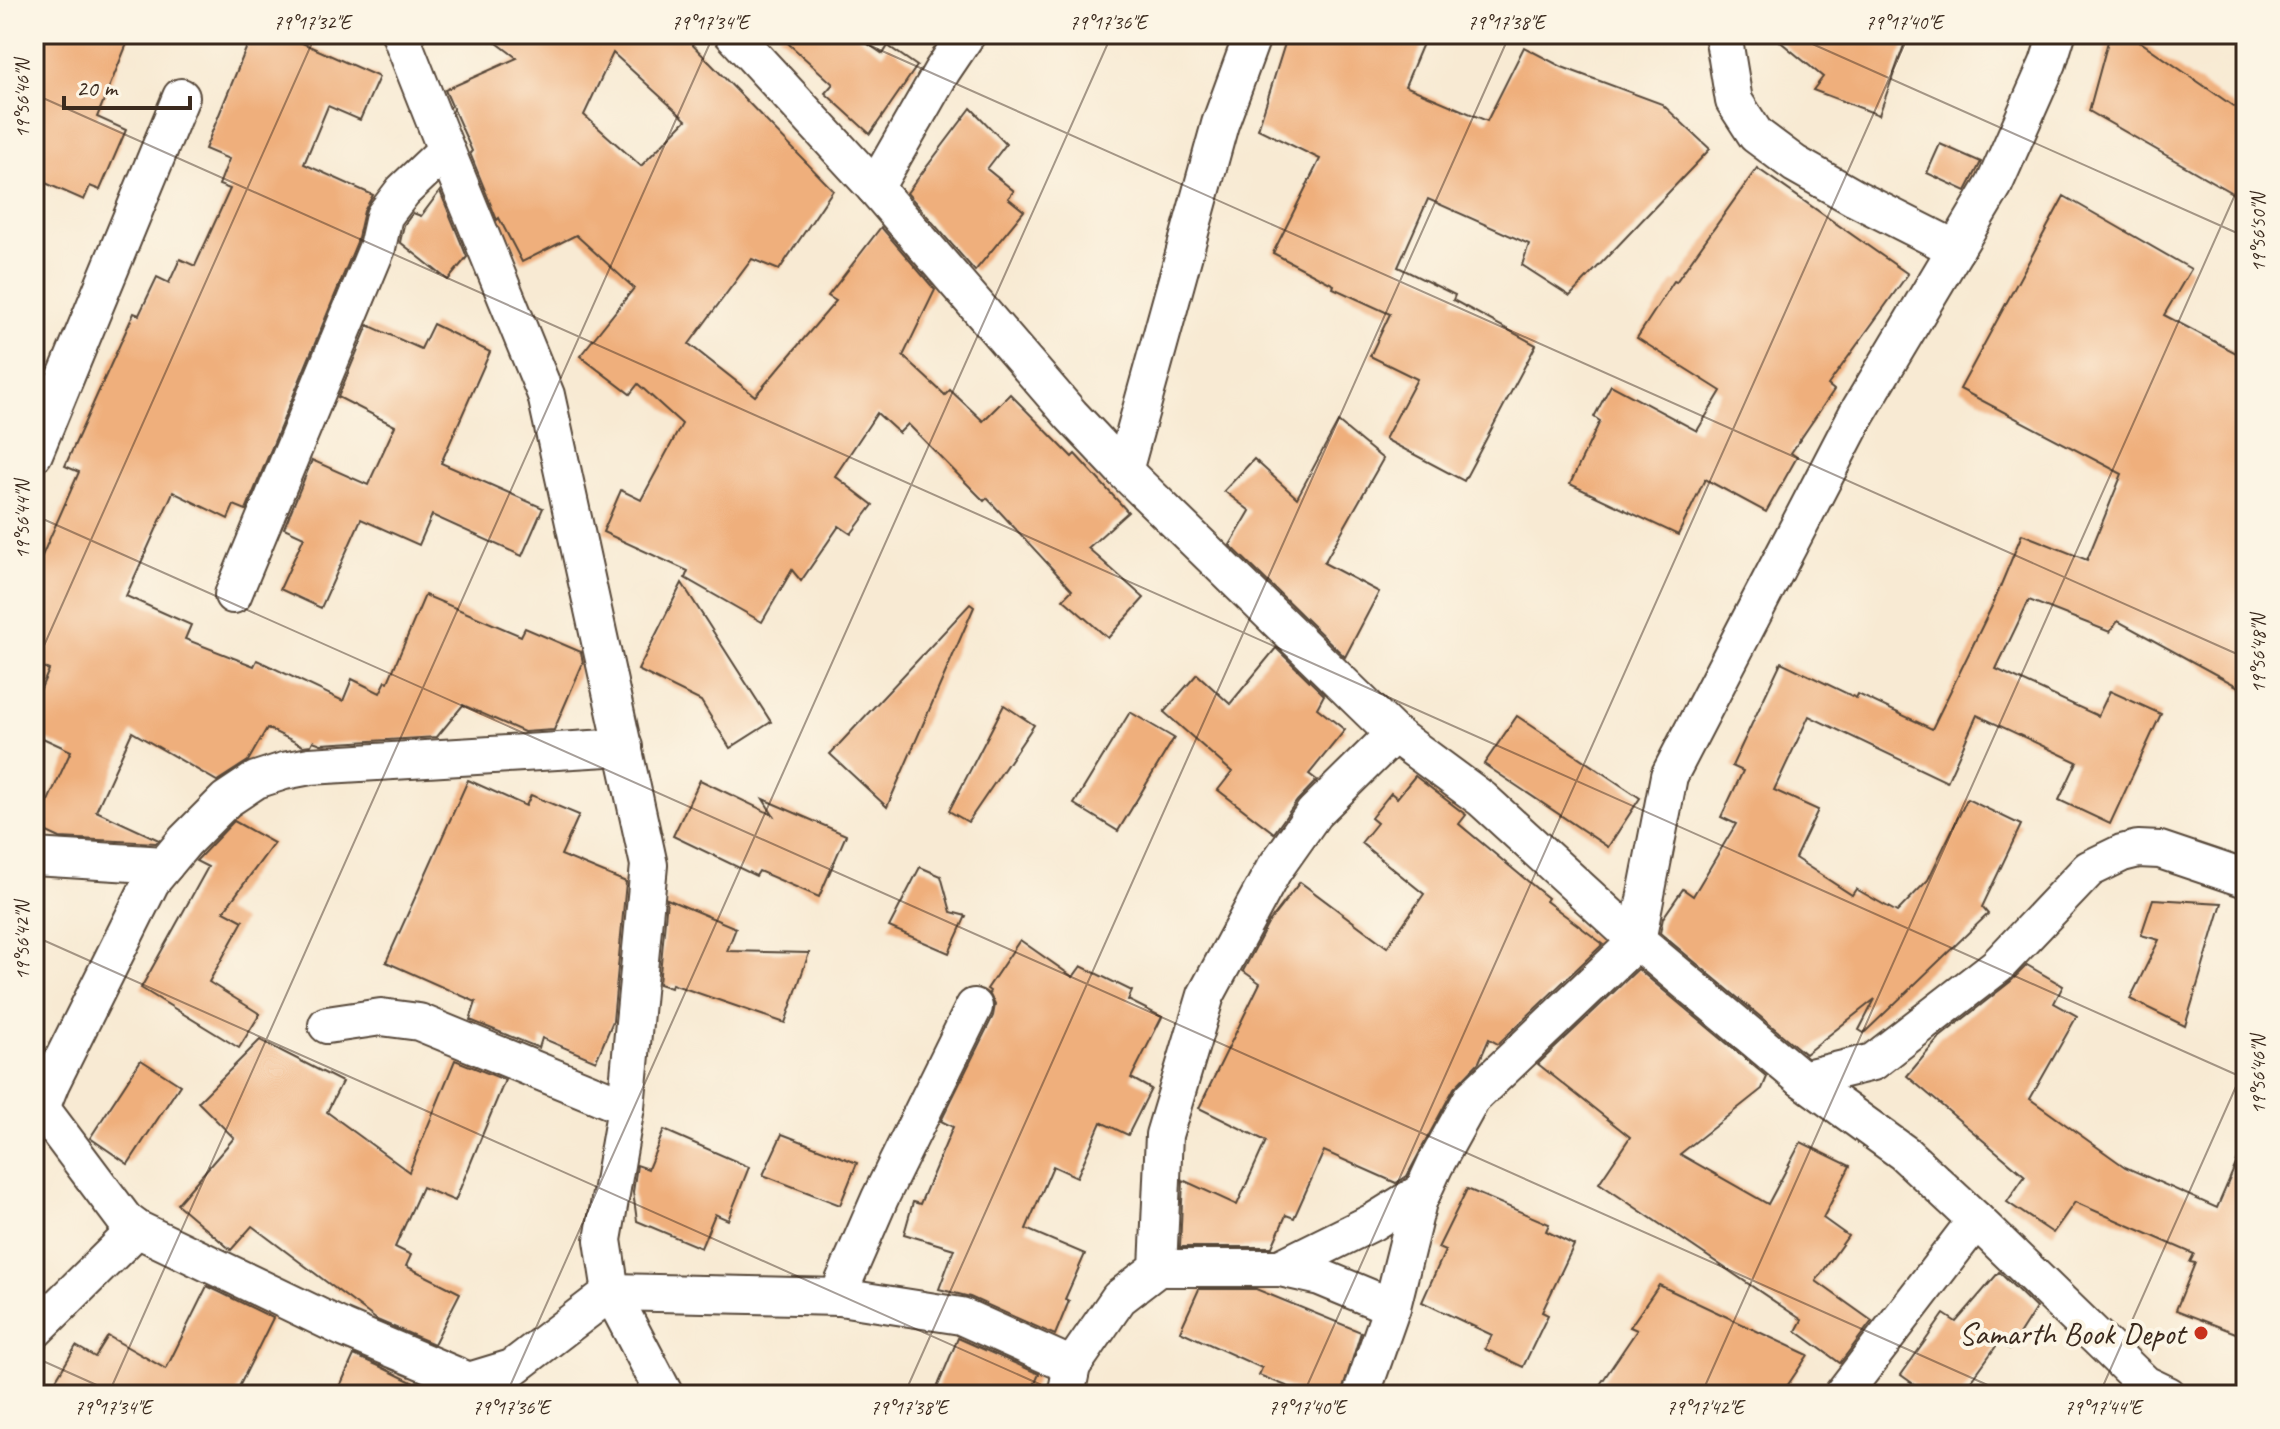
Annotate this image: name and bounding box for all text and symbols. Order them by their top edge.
text: 79°17'32"E [273,10,353,35]
text: 79°17'34"E [671,10,751,35]
text: 79°17'36"E [1069,10,1149,35]
text: 79°17'38"E [1467,10,1547,35]
text: 79°17'40"E [1865,10,1945,35]
text: 19°56'46"N [10,57,35,138]
scale bar [64,60,190,110]
text: 20 m [76,73,119,103]
text: 19°56'50"N [2246,191,2271,272]
text: 19°56'44"N [10,478,35,559]
text: 19°56'48"N [2246,612,2271,693]
text: 19°56'42"N [10,899,35,980]
text: 19°56'46"N [2246,1033,2271,1114]
place label: Samarth Book Depot [1959,1313,2188,1354]
marker: Samarth Book Depot [2192,1324,2210,1342]
text: 79°17'34"E [74,1395,154,1420]
text: 79°17'36"E [472,1395,552,1420]
text: 79°17'38"E [870,1395,950,1420]
text: 79°17'40"E [1268,1395,1348,1420]
text: 79°17'42"E [1666,1395,1746,1420]
text: 79°17'44"E [2064,1395,2144,1420]

